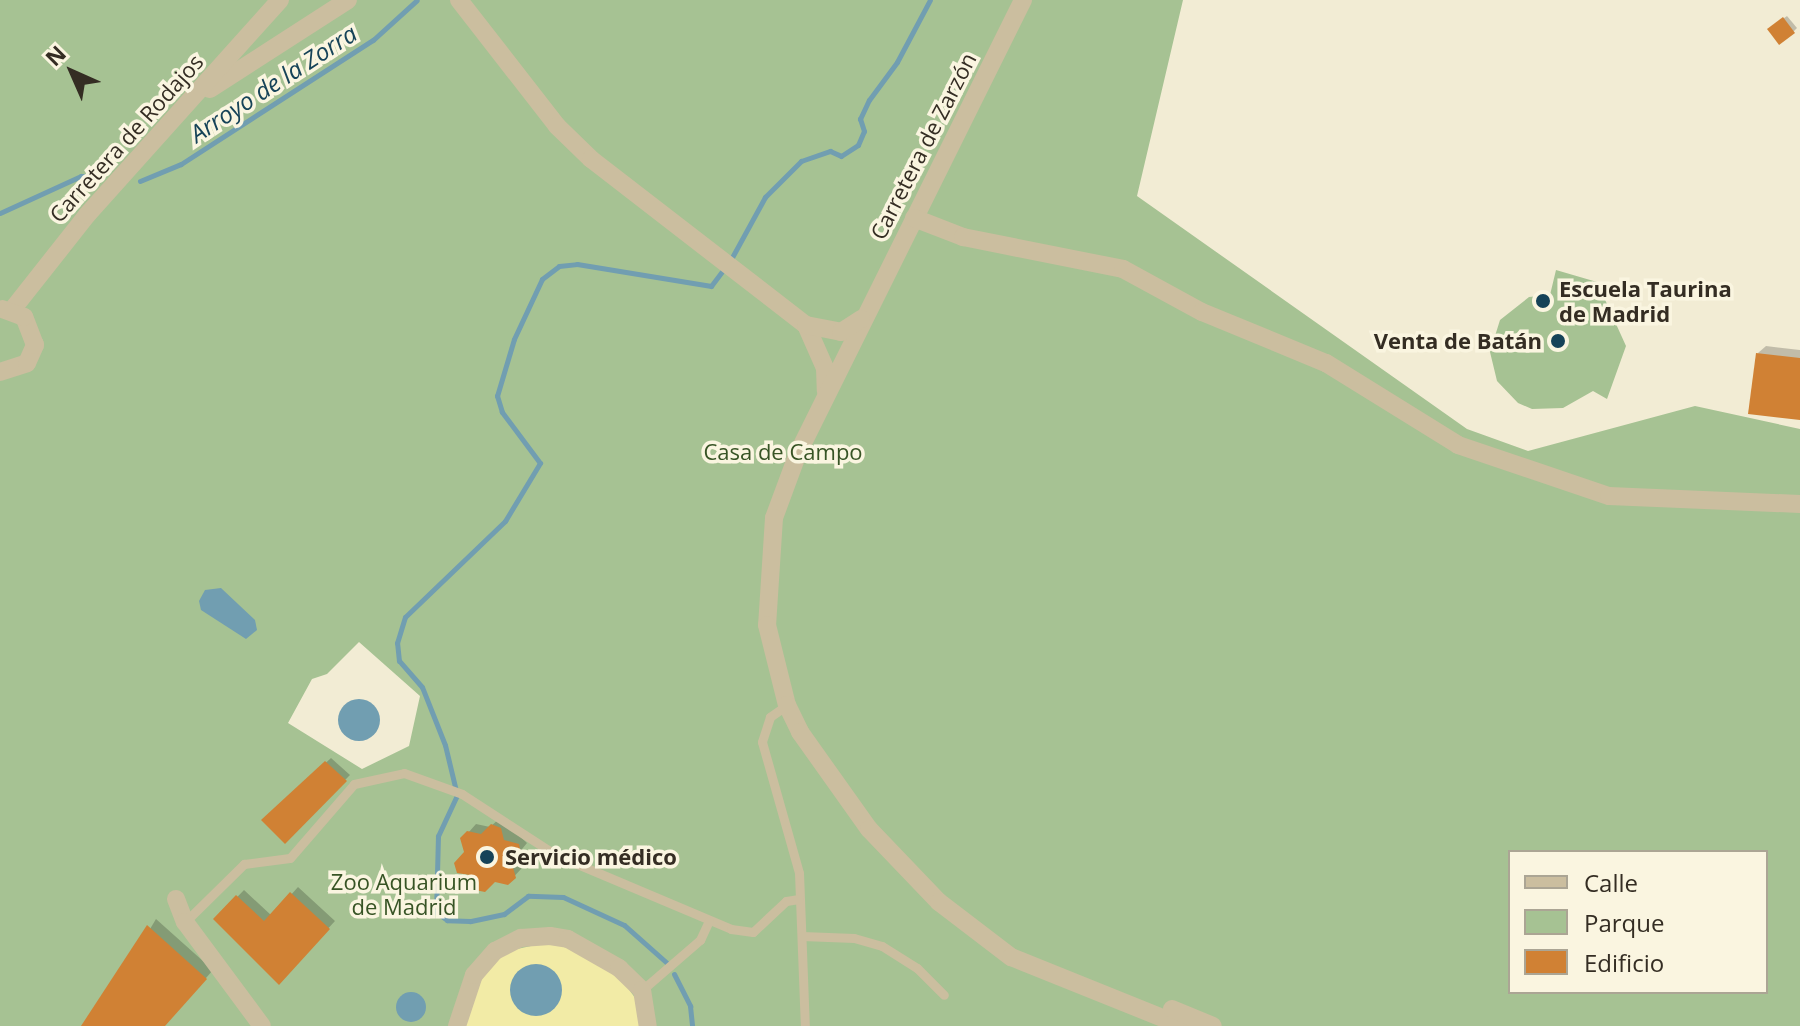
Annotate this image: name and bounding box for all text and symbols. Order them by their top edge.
water label: Arroyo de la Zorra [184,18,362,148]
north arrow [32,32,112,112]
text: N [38,38,72,72]
street label: Carretera de Zarzón [864,48,982,244]
street label: Carretera de Rodajos [44,49,208,227]
place label: Escuela Taurina de Madrid [1559,275,1732,326]
marker: Escuela Taurina de Madrid [1534,292,1552,310]
place label: Venta de Batán [1374,328,1542,354]
marker: Venta de Batán [1549,332,1567,350]
park label: Casa de Campo [703,439,863,465]
place label: Servicio médico [505,844,677,870]
marker: Servicio médico [476,846,498,868]
legend [1508,850,1768,994]
text: Calle [1584,866,1638,899]
park label: Zoo Aquarium de Madrid [331,868,477,920]
text: Parque [1584,906,1664,939]
text: Edificio [1584,946,1664,979]

